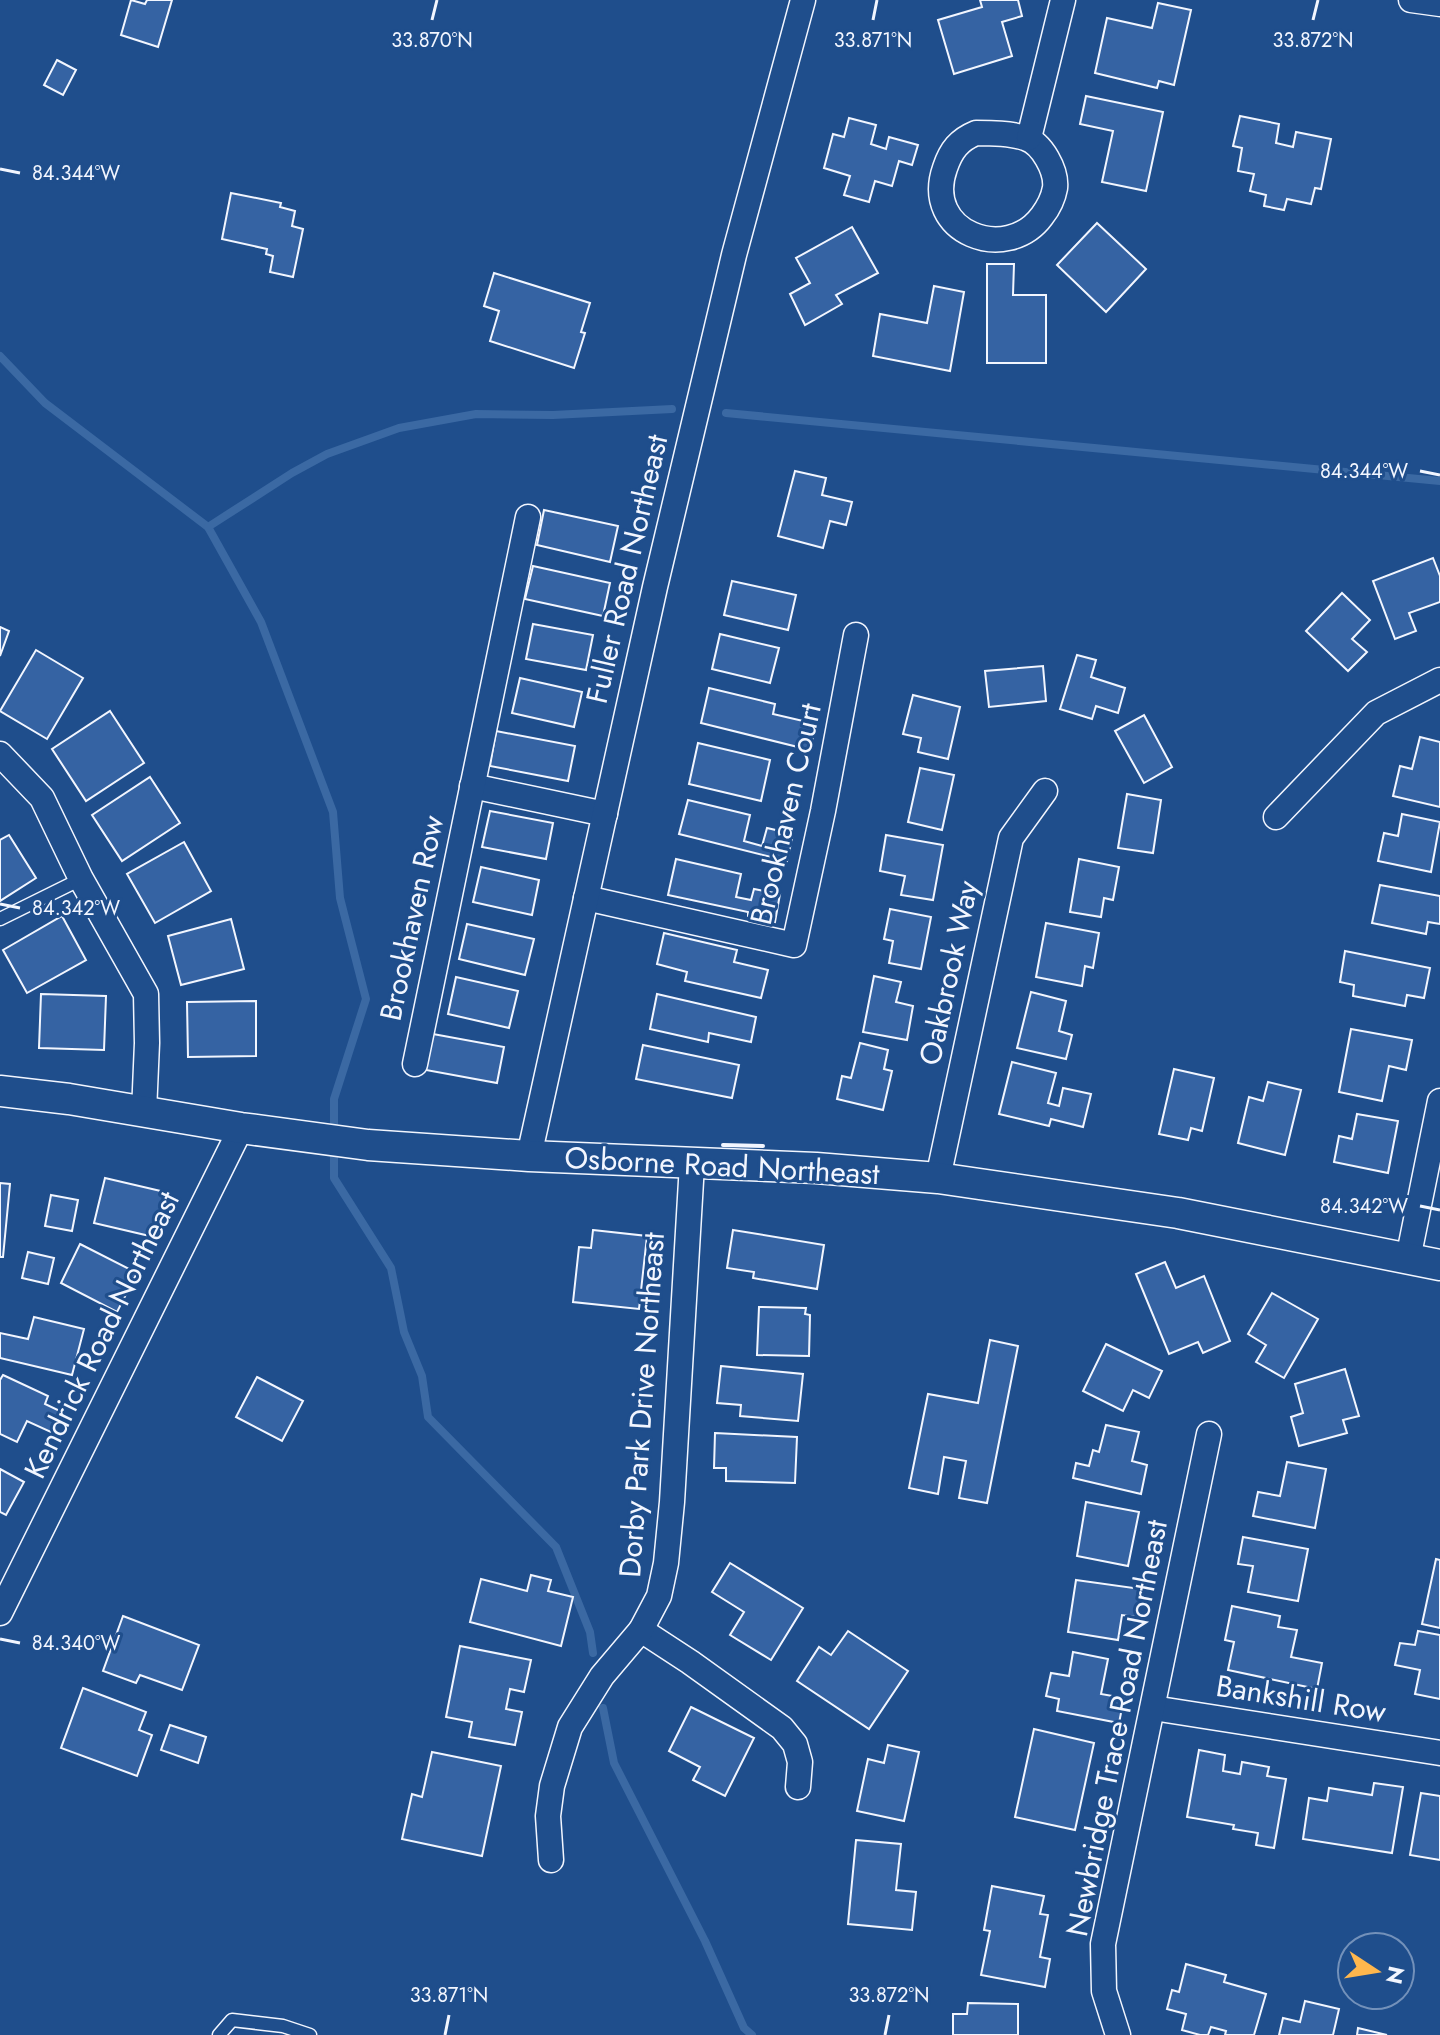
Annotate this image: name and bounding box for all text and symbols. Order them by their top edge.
text: 33.870°N [391,26,473,55]
text: 33.871°N [834,26,912,55]
text: 33.872°N [1272,26,1354,55]
text: 84.344°W [32,159,120,188]
street label: Fuller Road Northeast [575,430,679,707]
text: 84.344°W [1320,457,1408,486]
street label: Brookhaven Court [739,698,832,929]
street label: Brookhaven Row [369,811,454,1024]
street label: Oakbrook Way [908,876,989,1069]
text: 84.342°W [32,894,120,923]
street label: Osborne Road Northeast [563,1136,881,1195]
street label: Kendrick Road Northeast [13,1183,190,1486]
text: 84.342°W [1320,1192,1408,1221]
street label: Dorby Park Drive Northeast [608,1230,675,1579]
street label: Newbridge Trace Road Northeast [1055,1515,1178,1940]
text: 84.340°W [32,1629,120,1658]
street label: Bankshill Row [1213,1664,1390,1733]
north arrow [1336,1931,1416,2011]
text: N [1378,1963,1413,1987]
text: 33.871°N [410,1981,488,2010]
text: 33.872°N [848,1981,930,2010]

